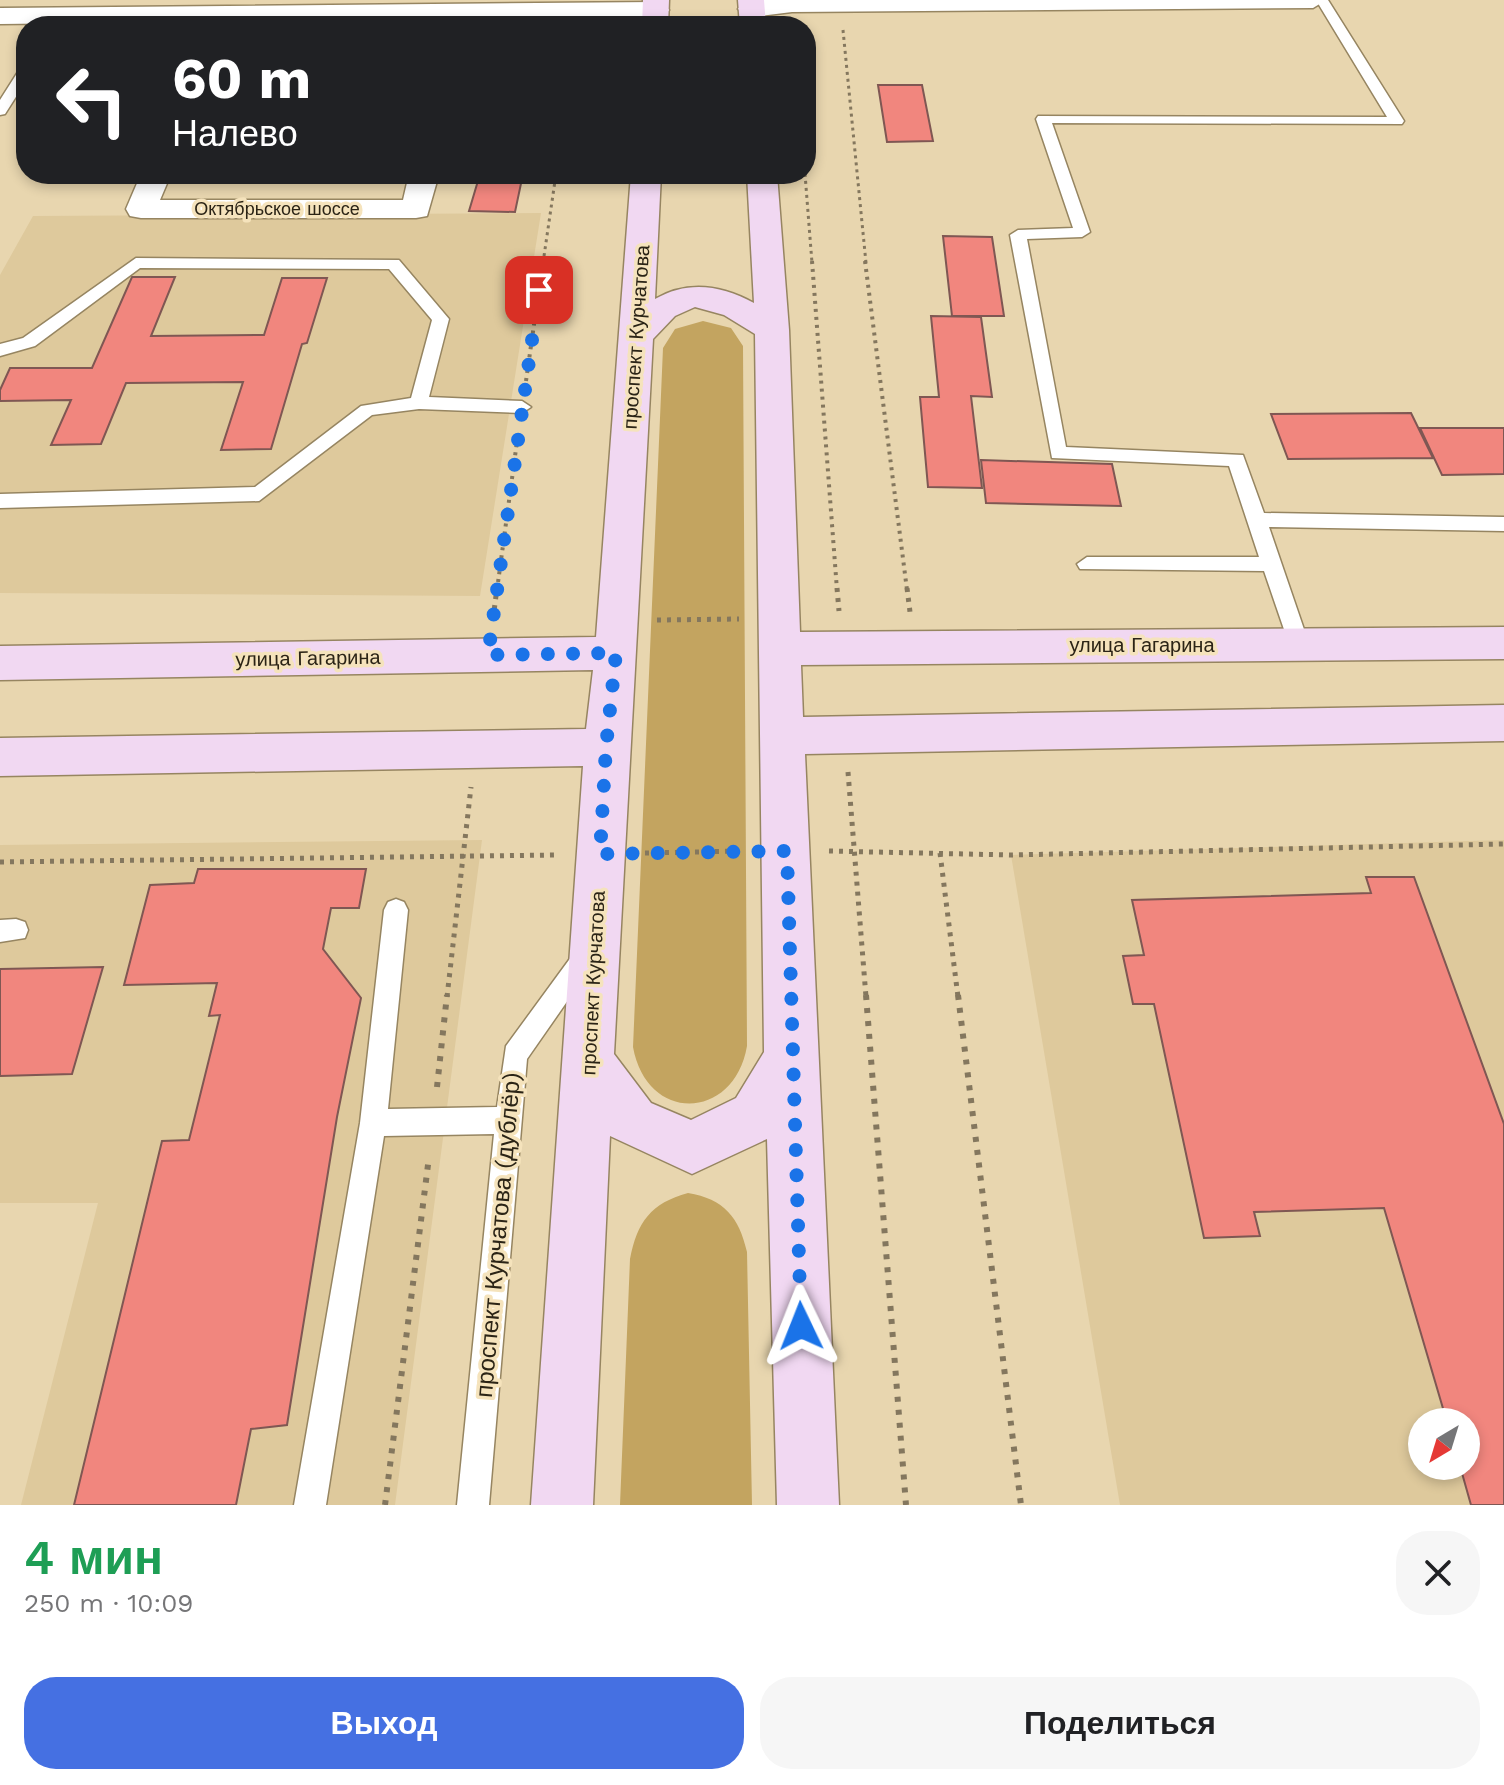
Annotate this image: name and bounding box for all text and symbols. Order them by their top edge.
text: 60 m [172,46,311,112]
icon: left [40,48,144,152]
text: Налево [172,113,298,155]
street label: Октябрьское шоссе [194,198,360,219]
street label: проспект Курчатова [618,243,654,430]
pin [505,256,573,324]
icon: arrive [517,268,561,312]
street label: улица Гагарина [1069,633,1215,657]
street label: улица Гагарина [235,645,382,671]
street label: проспект Курчатова [576,889,610,1076]
street label: проспект Курчатова (дублёр) [470,1071,526,1399]
position arrow [759,1284,843,1368]
north arrow [1408,1408,1480,1480]
map controls [1408,1408,1480,1480]
text: 4 мин [24,1529,163,1586]
button: close [1396,1531,1480,1615]
text: 250 m · 10:09 [24,1588,193,1618]
button: Выход [24,1677,744,1769]
button: Поделиться [760,1677,1480,1769]

